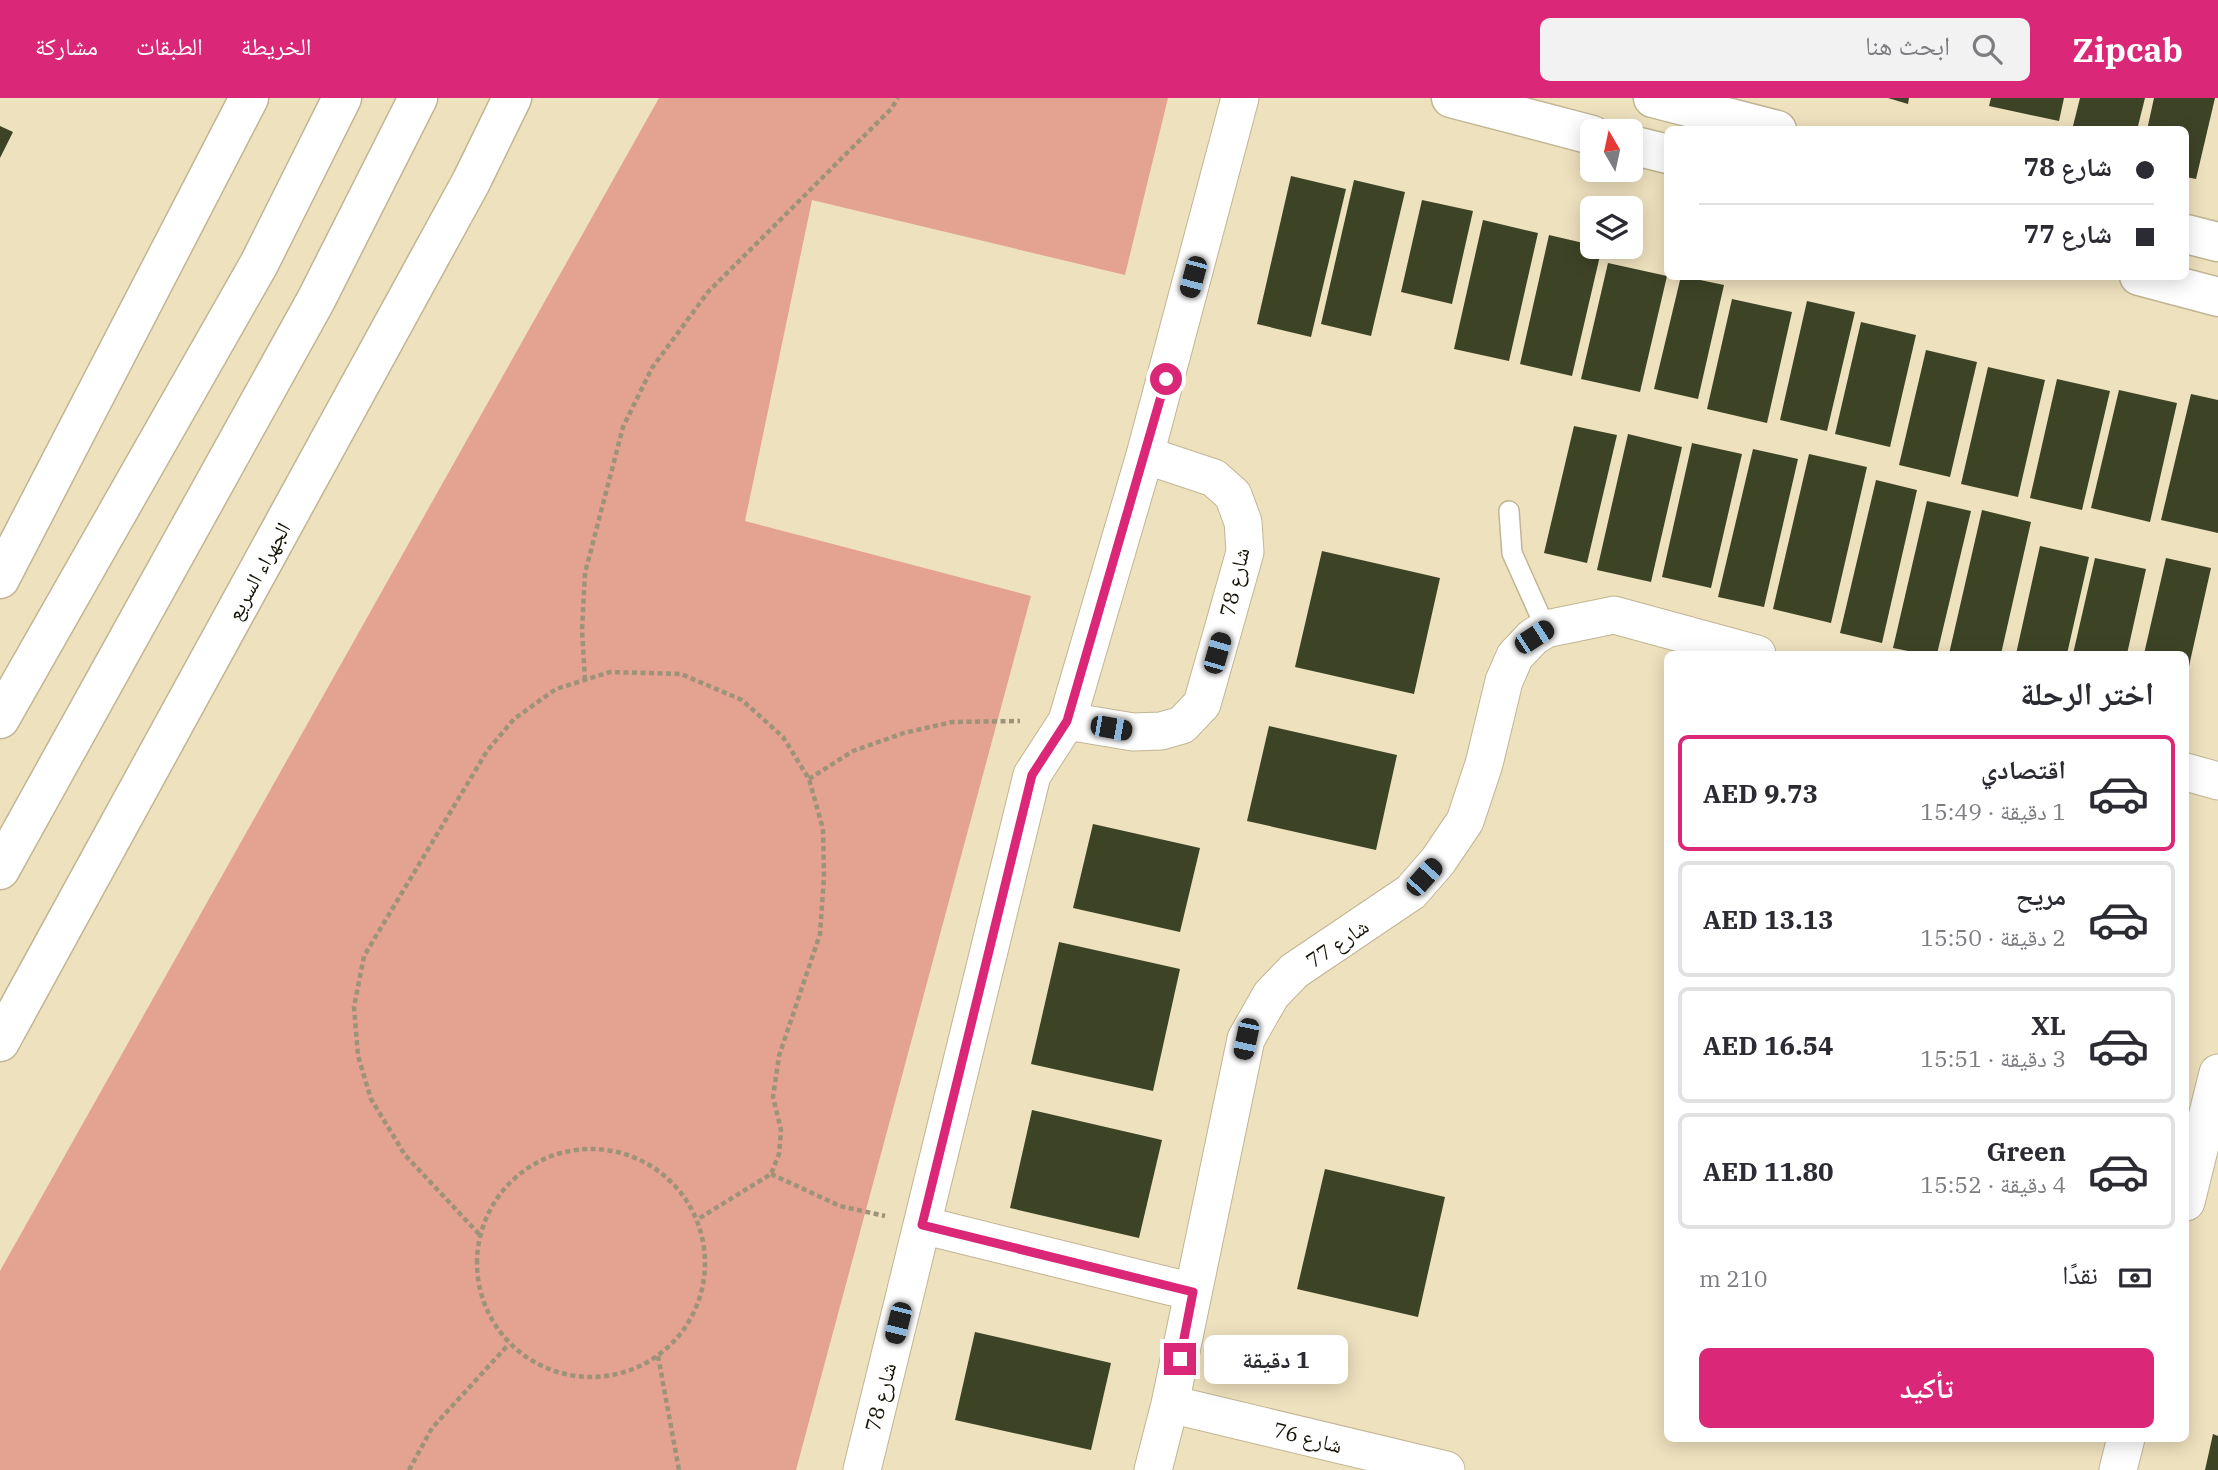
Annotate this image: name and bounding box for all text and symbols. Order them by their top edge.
search box [1540,18,2030,81]
text: ابحث هنا [1865,28,1950,62]
text: Zipcab [2072,28,2183,71]
text: مشاركة [35,30,98,62]
text: الطبقات [136,30,203,62]
text: الخريطة [241,30,311,62]
icon: search [1968,30,2006,68]
north arrow [1580,119,1643,182]
map controls [1580,119,1643,259]
text: شارع 78 [2024,149,2112,183]
button: layers [1580,196,1643,259]
text: شارع 77 [2024,216,2112,250]
car [1178,254,1209,300]
route start [1150,363,1182,395]
street label: الجهراء السريع [220,517,296,625]
street label: شارع 78 [1212,545,1256,619]
car [1511,617,1558,657]
car [1202,630,1233,676]
text: اختر الرحلة [2020,672,2154,714]
car [1089,714,1134,742]
text: اقتصادي [1981,752,2066,786]
icon: car [2087,762,2150,825]
text: AED 9.73 [1703,776,1818,810]
text: 1 دقيقة · 15:49 [1920,796,2066,826]
car [1403,854,1446,900]
text: مريح [2016,878,2066,912]
icon: car [2087,888,2150,951]
text: AED 13.13 [1703,902,1834,936]
street label: شارع 77 [1300,912,1374,974]
text: 2 دقيقة · 15:50 [1920,922,2066,952]
text: XL [2031,1008,2066,1042]
icon: car [2087,1014,2150,1077]
car [1232,1016,1261,1062]
text: AED 16.54 [1703,1028,1834,1062]
text: 3 دقيقة · 15:51 [1920,1043,2066,1073]
text: Green [1986,1134,2066,1168]
icon: car [2087,1140,2150,1203]
text: AED 11.80 [1703,1154,1834,1188]
text: 4 دقيقة · 15:52 [1920,1169,2066,1199]
text: نقدًا [2062,1257,2098,1291]
icon: cash [2116,1259,2154,1297]
text: 210 m [1699,1263,1768,1293]
car [883,1300,914,1346]
callout: 1 دقيقة [1204,1334,1348,1384]
route end [1164,1343,1196,1375]
text: 1 دقيقة [1242,1344,1310,1374]
button: تأكيد [1699,1348,2154,1428]
street label: شارع 78 [858,1360,902,1434]
street label: شارع 76 [1271,1415,1345,1459]

